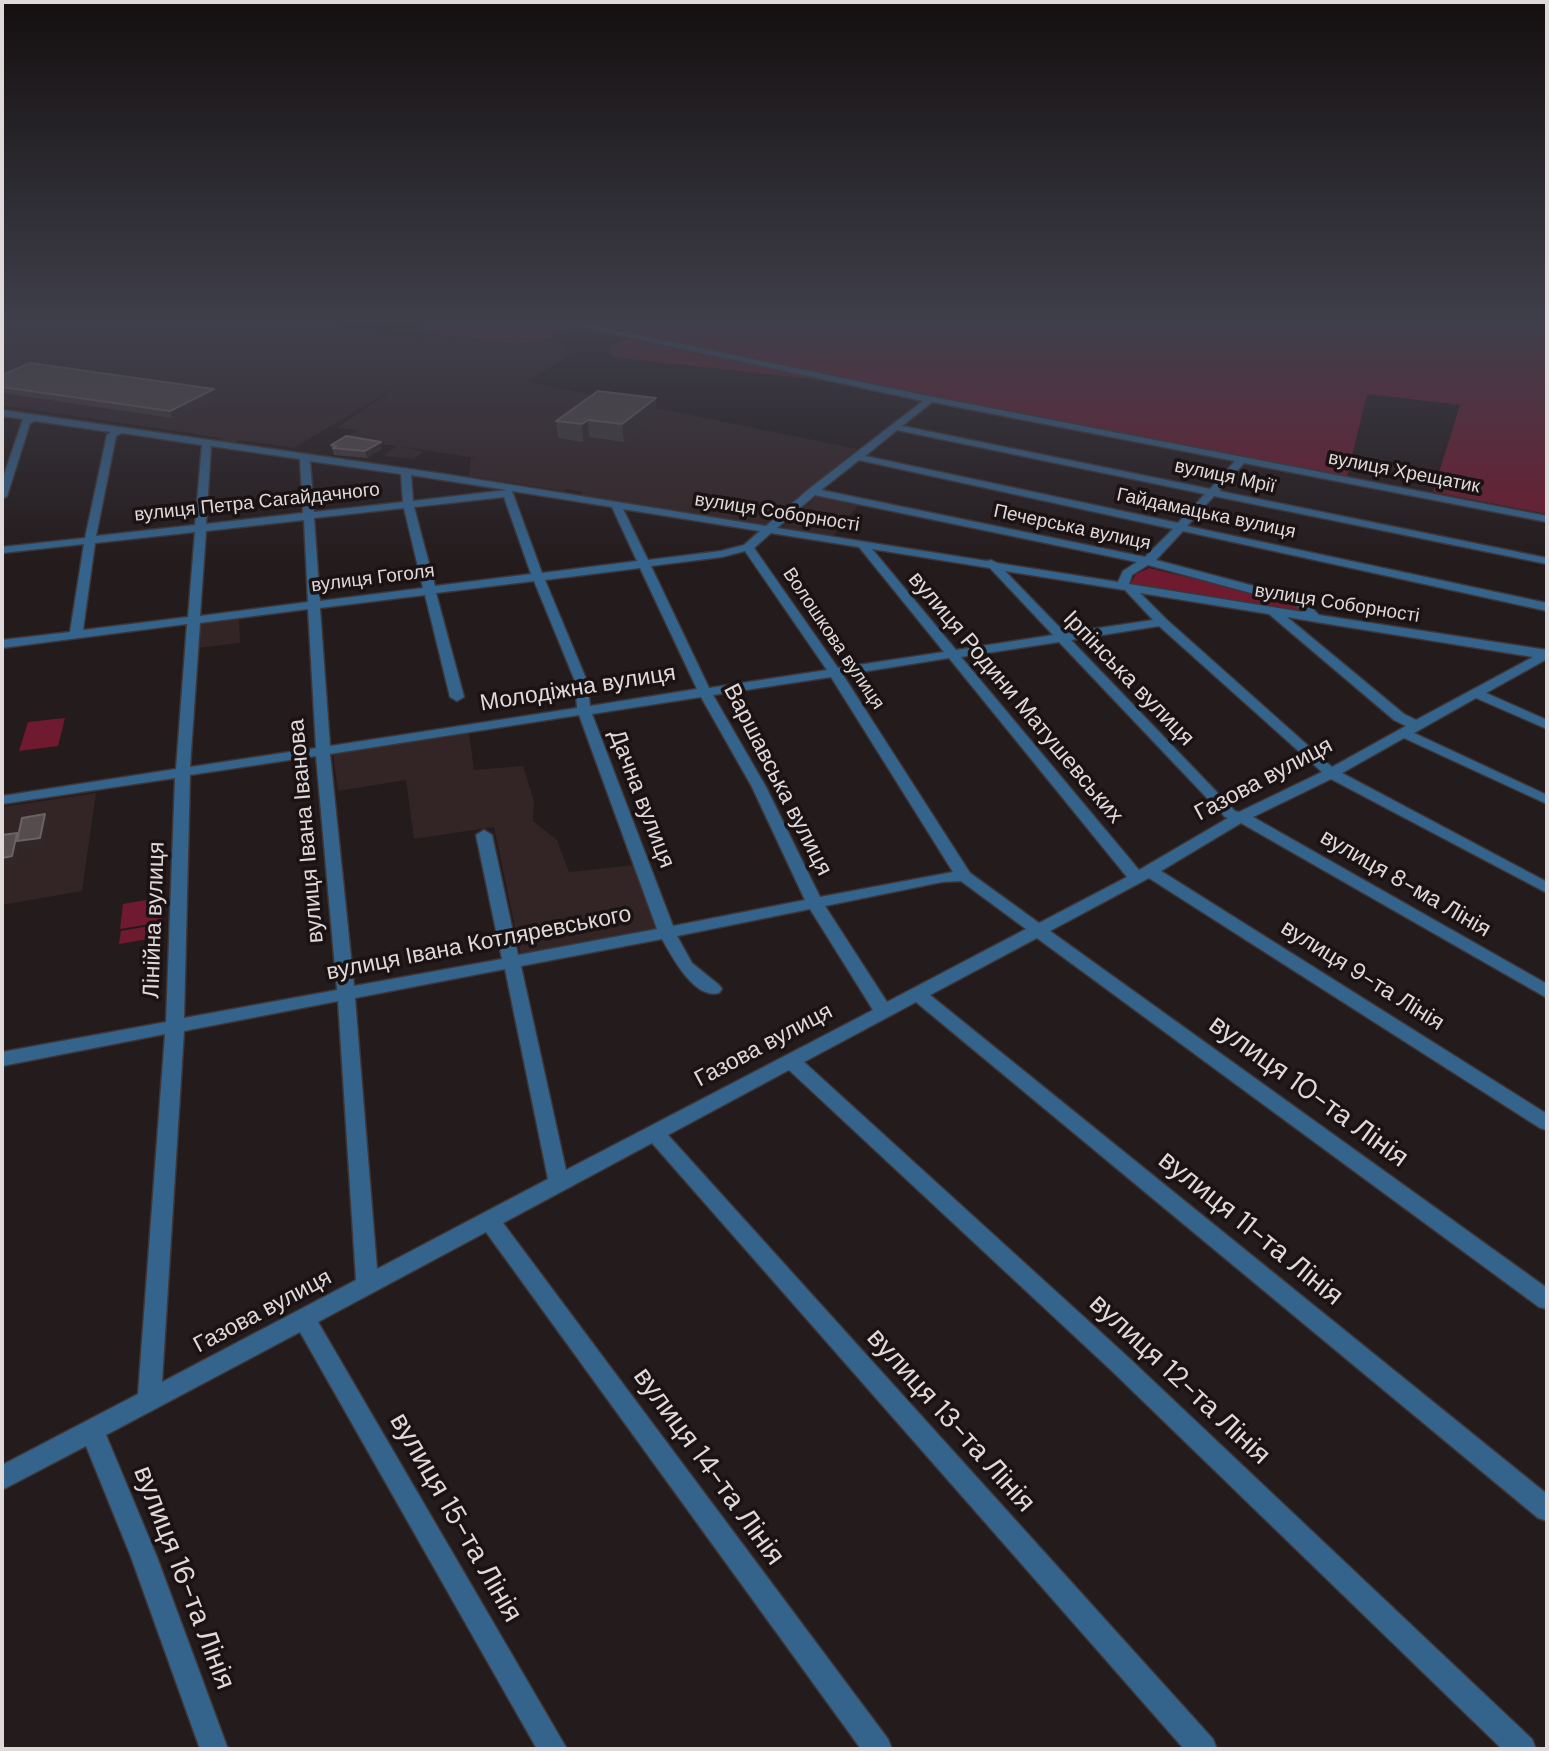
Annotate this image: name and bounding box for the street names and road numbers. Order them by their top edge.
street label: вулиця Хрещатик [1326,447,1482,499]
street label: вулиця Мрії [1172,455,1278,499]
street label: вулиця Петра Сагайдачного [133,479,381,527]
street label: Гайдамацька вулиця [1114,484,1298,544]
street label: вулиця Соборності [693,489,861,537]
street label: Печерська вулиця [991,500,1153,556]
street label: вулиця Гоголя [310,560,436,598]
street label: Волошкова вулиця [777,564,889,714]
street label: вулиця Родини Матушевських [901,566,1129,830]
street label: вулиця Соборності [1253,580,1421,628]
street label: Ірпінська вулиця [1057,606,1199,752]
street label: Молодіжна вулиця [478,660,678,718]
street label: Варшавська вулиця [717,679,837,881]
street label: вулиця Івана Іванова [283,718,331,944]
street label: Дачна вулиця [602,726,680,872]
street label: Газова вулиця [1190,732,1338,828]
street label: вулиця 8-ма Лінія [1315,824,1495,944]
street label: Лінійна вулиця [138,841,172,999]
street label: вулиця Івана Котляревського [324,901,634,987]
street label: вулиця 9-та Лінія [1275,915,1449,1037]
street label: Газова вулиця [690,998,838,1094]
street label: вулиця 10-та Лінія [1202,1008,1414,1176]
street label: вулиця 11-та Лінія [1151,1144,1349,1314]
street label: Газова вулиця [189,1264,337,1360]
street label: вулиця 12-та Лінія [1082,1287,1276,1473]
street label: вулиця 13-та Лінія [859,1322,1041,1520]
street label: вулиця 14-та Лінія [625,1362,791,1572]
street label: вулиця 15-та Лінія [381,1407,529,1629]
street label: вулиця 16-та Лінія [125,1461,241,1695]

